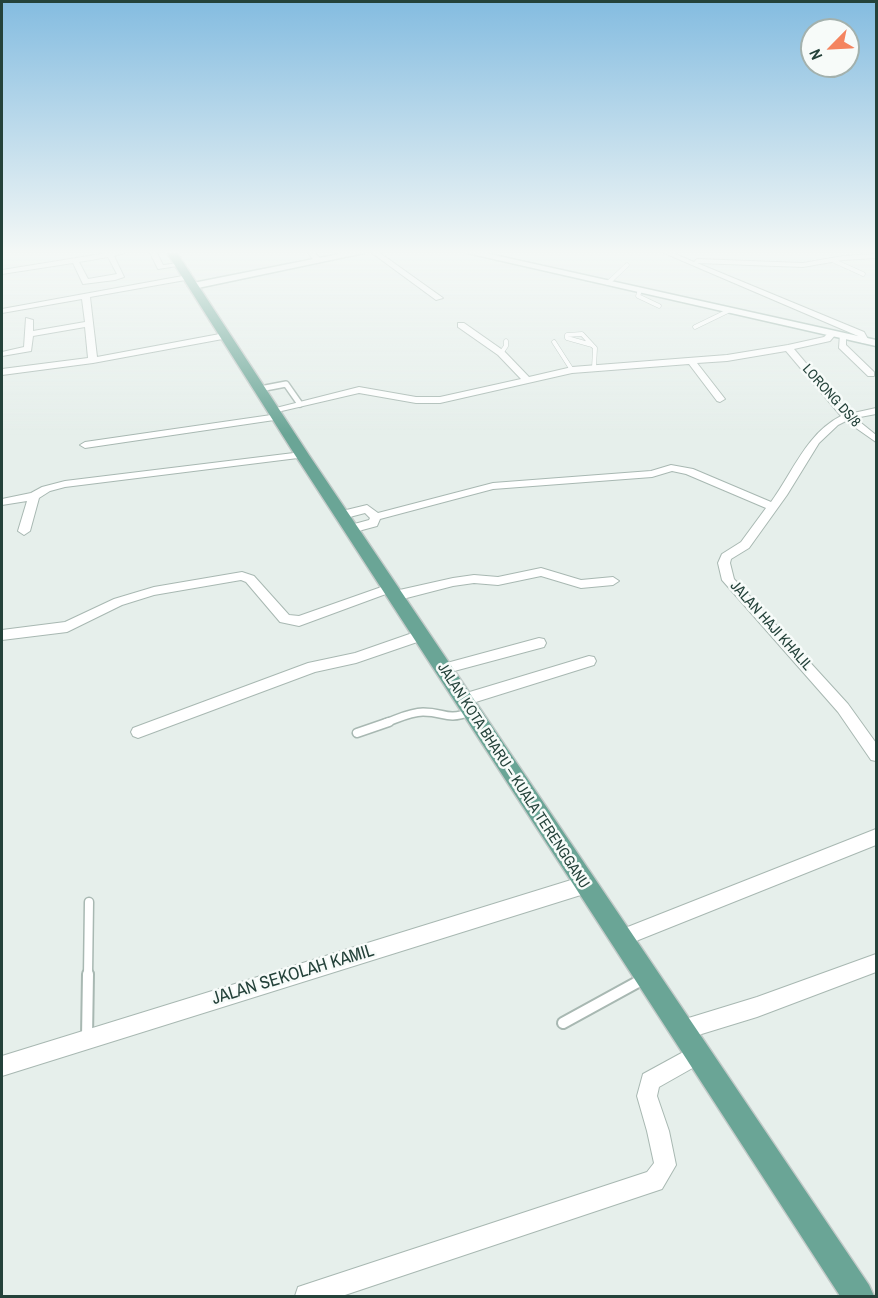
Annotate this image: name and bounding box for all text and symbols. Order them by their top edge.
north arrow [800,18,860,78]
text: N [803,46,827,63]
street label: LORONG DS/8 [799,361,863,431]
street label: JALAN HAJI KHALIL [726,578,816,674]
street label: JALAN KOTA BHARU – KUALA TERENGGANU [433,660,593,892]
street label: JALAN SEKOLAH KAMIL [209,940,377,1010]

